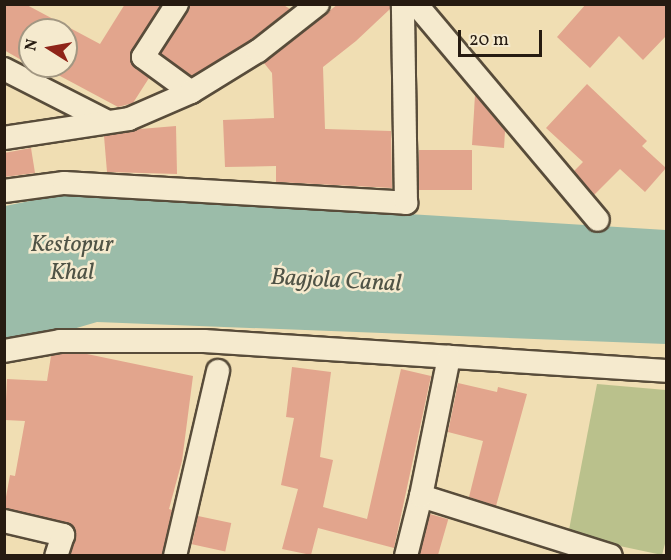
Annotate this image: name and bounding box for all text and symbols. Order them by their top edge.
north arrow [18,18,78,78]
scale bar [461,18,545,56]
text: 20 m [469,28,509,53]
text: N [20,37,44,53]
water label: Kestopur Khal [30,232,114,288]
water label: Bagjola Canal [270,264,402,300]

